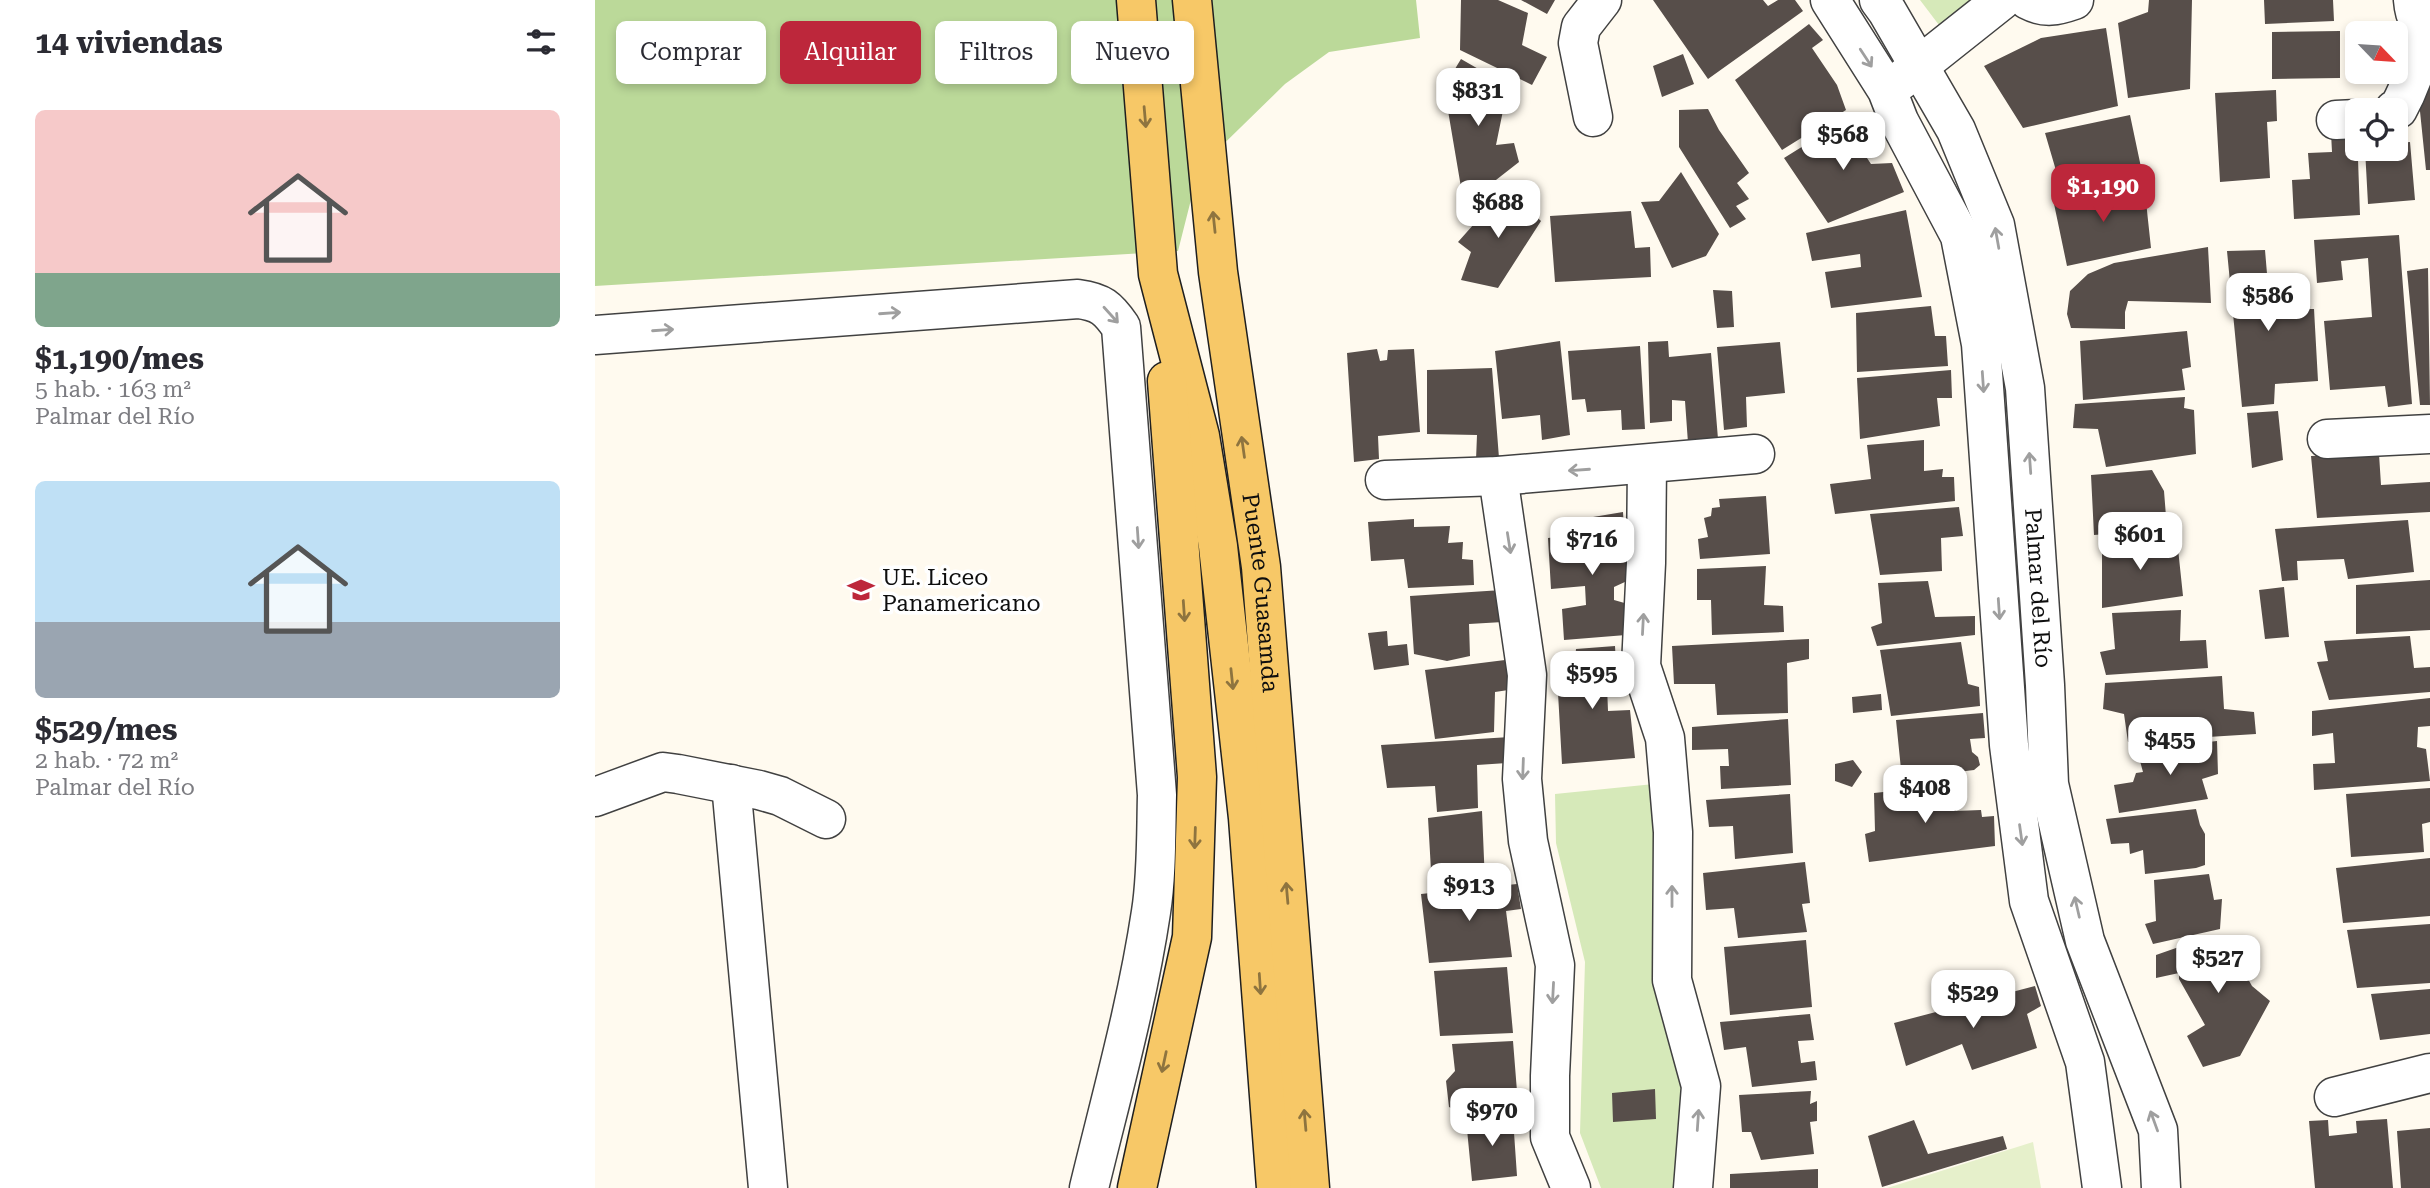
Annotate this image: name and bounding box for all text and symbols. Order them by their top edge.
chip: Comprar [616,21,766,84]
chip: Alquilar [780,21,921,84]
chip: Filtros [935,21,1057,84]
chip: Nuevo [1071,21,1194,84]
north arrow [2345,21,2408,84]
map controls [2345,21,2408,161]
icon: filters [522,23,560,61]
text: 14 viviendas [35,25,223,60]
one-way arrow [1860,47,1874,67]
pin: $831 [1437,68,1519,128]
text: $831 [1452,77,1504,104]
button: locate [2345,98,2408,161]
one-way arrow [1139,105,1152,128]
pin: $568 [1802,113,1884,172]
text: $568 [1817,121,1869,148]
icon: home [235,155,361,281]
pin: $1,190 [2046,164,2160,224]
text: $1,190 [2067,173,2139,200]
pin: $688 [1457,180,1539,240]
text: $688 [1472,189,1524,216]
one-way arrow [1207,211,1220,234]
one-way arrow [1990,227,2003,250]
pin: $586 [2227,274,2309,333]
text: $586 [2242,282,2294,309]
one-way arrow [878,306,901,319]
one-way arrow [1103,306,1119,324]
one-way arrow [651,323,674,336]
text: $1,190/mes [35,341,204,376]
one-way arrow [1977,370,1990,393]
text: 5 hab. · 163 m² [35,376,191,403]
text: Palmar del Río [35,403,195,430]
one-way arrow [1237,437,1250,459]
one-way arrow [2023,451,2036,474]
one-way arrow [1568,463,1591,476]
street label: Puente Guasamda [1236,491,1284,694]
street label: Palmar del Río [2019,507,2057,669]
pin: $601 [2099,512,2181,572]
pin: $716 [1551,518,1633,577]
text: $601 [2114,521,2166,548]
icon: home [235,526,361,652]
one-way arrow [1132,526,1145,549]
text: $716 [1566,526,1618,553]
one-way arrow [1503,531,1516,554]
place label: UE. Liceo Panamericano [882,564,1041,617]
school or university icon: UE. Liceo Panamericano [846,575,876,605]
one-way arrow [1993,597,2006,620]
one-way arrow [1178,599,1191,621]
one-way arrow [1637,613,1650,636]
pin: $595 [1551,652,1633,711]
text: $595 [1566,660,1618,687]
one-way arrow [1226,668,1239,690]
text: $529/mes [35,712,177,747]
pin: $455 [2129,718,2211,777]
text: $455 [2144,726,2196,753]
text: 2 hab. · 72 m² [35,747,178,774]
one-way arrow [1516,757,1529,780]
pin: $408 [1884,766,1966,825]
text: Palmar del Río [35,774,195,801]
text: $408 [1899,774,1951,801]
one-way arrow [2014,824,2027,846]
one-way arrow [1188,826,1202,849]
pin: $913 [1428,864,1510,923]
text: $913 [1443,872,1495,899]
one-way arrow [1280,882,1293,905]
one-way arrow [1665,885,1679,908]
one-way arrow [2070,896,2083,919]
pin: $527 [2177,936,2259,995]
text: $527 [2192,944,2244,971]
pin: $529 [1932,970,2014,1030]
one-way arrow [1254,972,1267,995]
text: $529 [1947,979,1999,1006]
one-way arrow [1547,982,1560,1005]
one-way arrow [1157,1050,1171,1073]
pin: $970 [1451,1088,1533,1148]
text: $970 [1466,1097,1518,1124]
one-way arrow [1298,1109,1311,1132]
one-way arrow [1692,1109,1705,1132]
one-way arrow [2147,1110,2159,1132]

